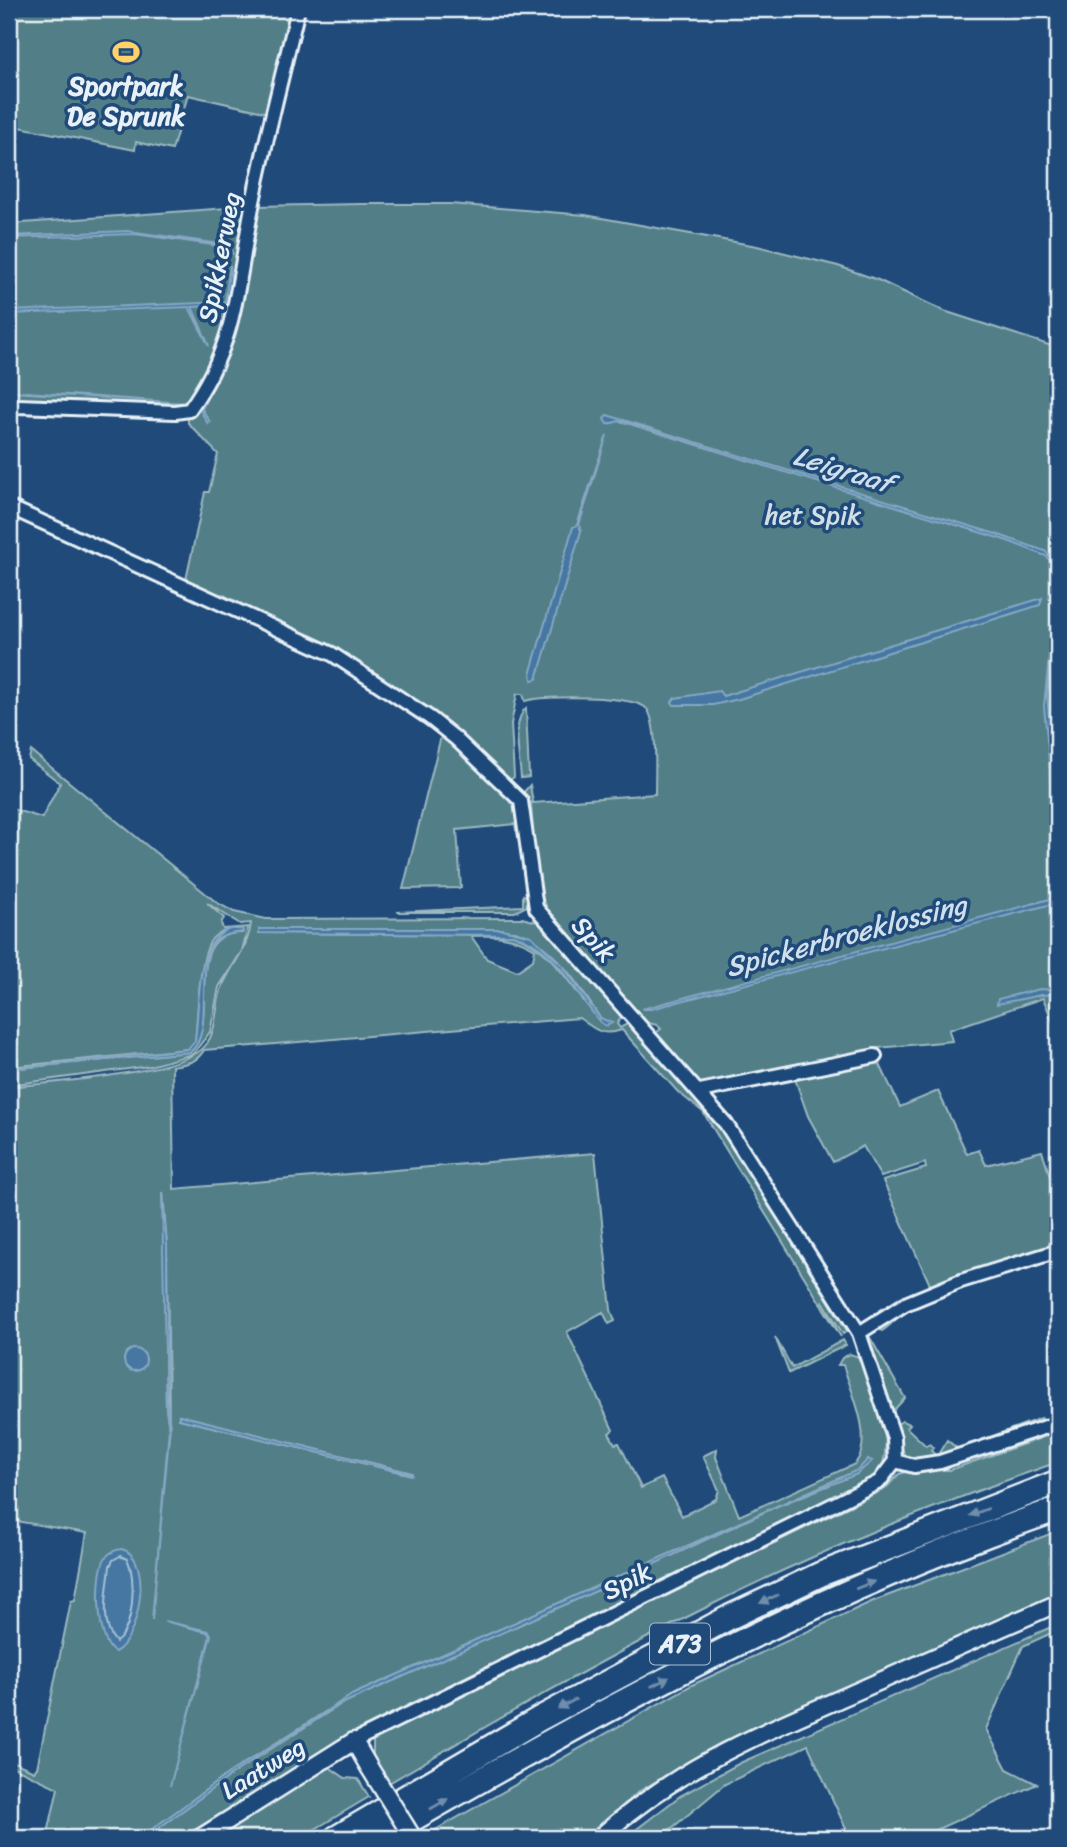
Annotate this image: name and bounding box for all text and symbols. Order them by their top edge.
sports icon: Sportpark De Sprunk [111,37,141,67]
place label: Sportpark De Sprunk [67,63,186,139]
street label: Spikkerweg [184,188,254,326]
water label: Leigraaf [787,431,906,510]
park label: het Spik [764,492,861,538]
water label: Spickerbroeklossing [720,879,974,991]
street label: Spik [560,905,628,973]
one-way arrow [969,1507,990,1518]
street label: Spik [594,1549,660,1613]
one-way arrow [855,1579,876,1590]
one-way arrow [759,1593,779,1605]
road number: A73 [650,1624,710,1664]
one-way arrow [650,1676,670,1688]
one-way arrow [557,1698,577,1710]
street label: Laatweg [211,1724,315,1812]
one-way arrow [429,1798,448,1810]

